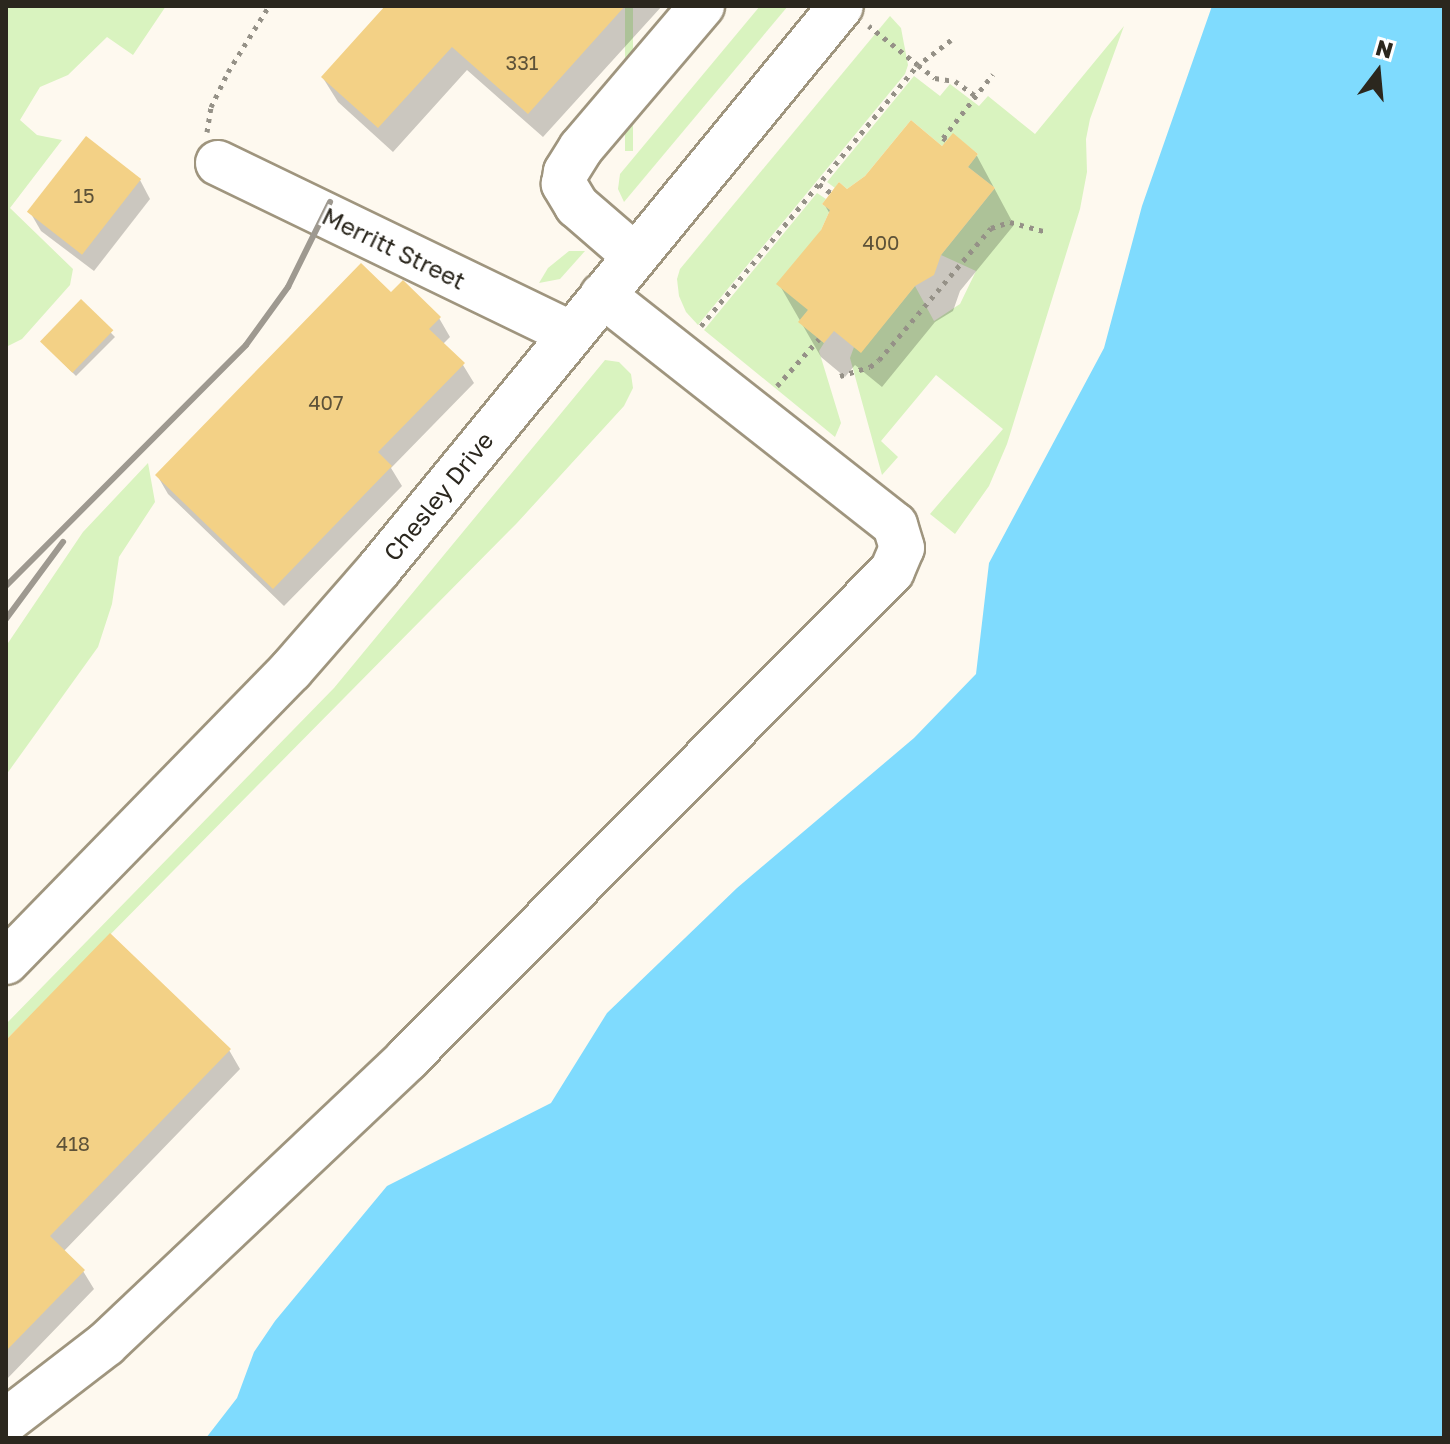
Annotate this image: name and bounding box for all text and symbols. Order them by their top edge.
north arrow [1338,32,1418,112]
text: N [1373,33,1397,64]
house number: 331 [505,50,539,74]
house number: 15 [73,183,95,207]
street label: Merritt Street [318,201,470,295]
house number: 400 [863,230,899,254]
house number: 407 [308,390,344,414]
street label: Chesley Drive [377,426,499,566]
house number: 418 [56,1131,90,1155]

